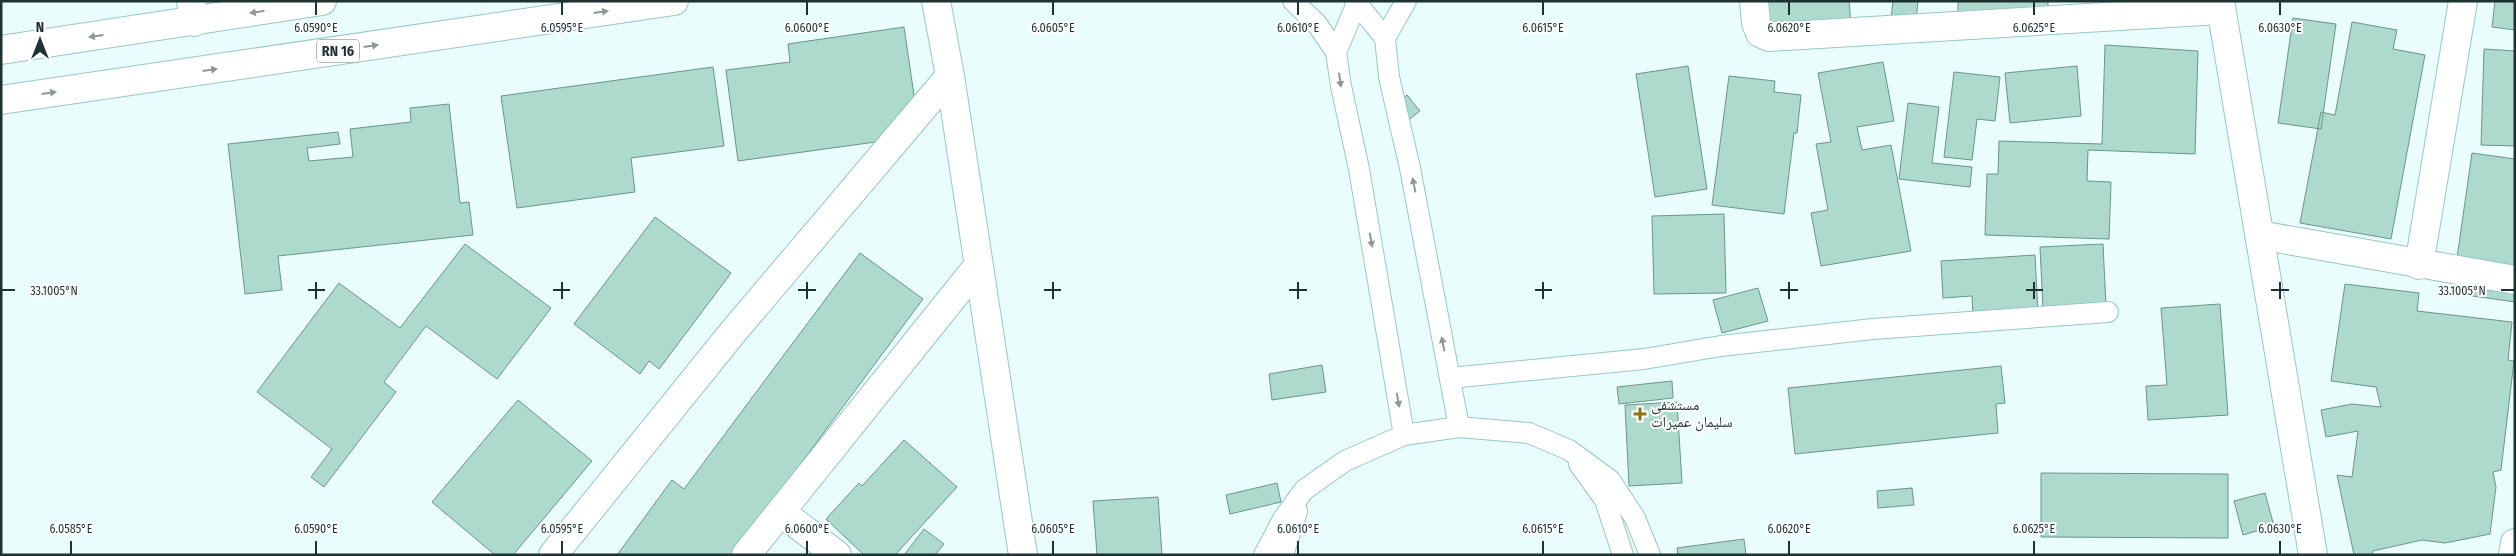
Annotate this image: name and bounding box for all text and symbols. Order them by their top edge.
one-way arrow [249,8,265,16]
one-way arrow [593,8,609,16]
north arrow [15,15,65,65]
text: N [36,19,44,36]
text: 6.0590°E [294,21,338,35]
text: 6.0595°E [541,21,584,35]
text: 6.0600°E [785,21,830,35]
text: 6.0605°E [1031,21,1075,35]
text: 6.0610°E [1277,21,1319,35]
text: 6.0615°E [1522,21,1564,35]
text: 6.0620°E [1767,21,1811,35]
text: 6.0625°E [2013,21,2056,35]
text: 6.0630°E [2258,21,2302,35]
one-way arrow [88,33,104,41]
road number: RN 16 [317,40,359,62]
one-way arrow [363,42,379,50]
one-way arrow [203,65,219,73]
one-way arrow [1336,72,1344,88]
one-way arrow [42,89,58,97]
one-way arrow [1409,176,1417,192]
one-way arrow [1367,232,1375,248]
text: 33.1005°N [30,284,78,298]
text: 33.1005°N [2438,284,2486,298]
one-way arrow [1439,336,1447,352]
one-way arrow [1394,392,1402,408]
place label: مستشفى سليمان عميرات [1651,396,1733,432]
marker: مستشفى سليمان عميرات [1633,407,1647,421]
text: 6.0585°E [50,522,93,536]
text: 6.0590°E [294,522,338,536]
text: 6.0595°E [541,522,584,536]
text: 6.0600°E [785,522,830,536]
text: 6.0605°E [1031,522,1075,536]
text: 6.0610°E [1277,522,1319,536]
text: 6.0615°E [1522,522,1564,536]
text: 6.0620°E [1767,522,1811,536]
text: 6.0625°E [2013,522,2056,536]
text: 6.0630°E [2258,522,2302,536]

